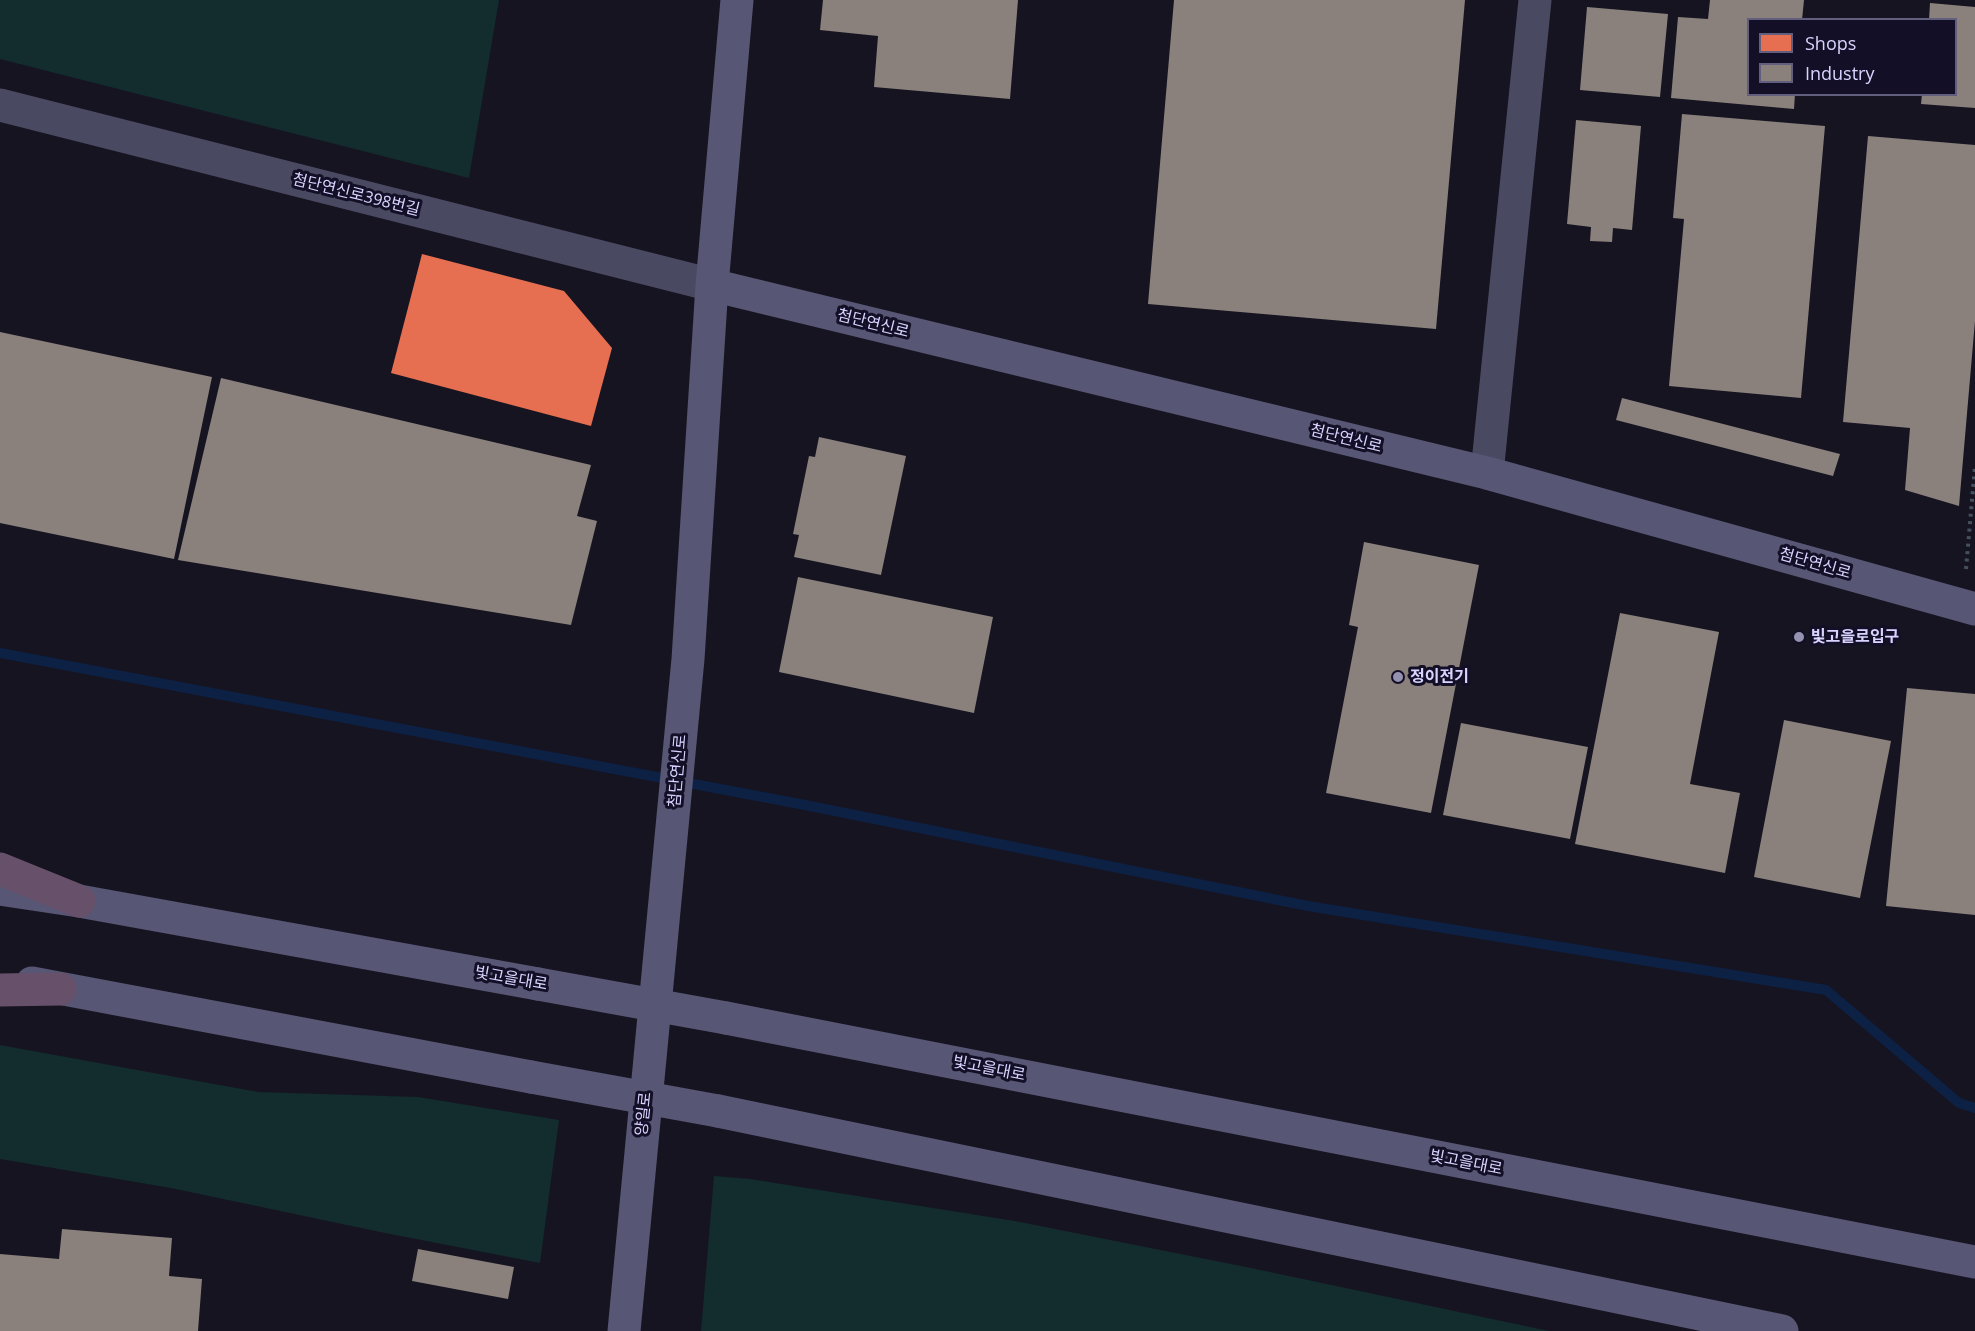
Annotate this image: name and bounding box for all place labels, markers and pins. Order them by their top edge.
place label: 빛고을로입구 [1811,627,1899,647]
marker: 빛고을로입구 [1792,630,1806,644]
place label: 정이전기 [1410,667,1469,687]
marker: 정이전기 [1391,670,1405,684]

